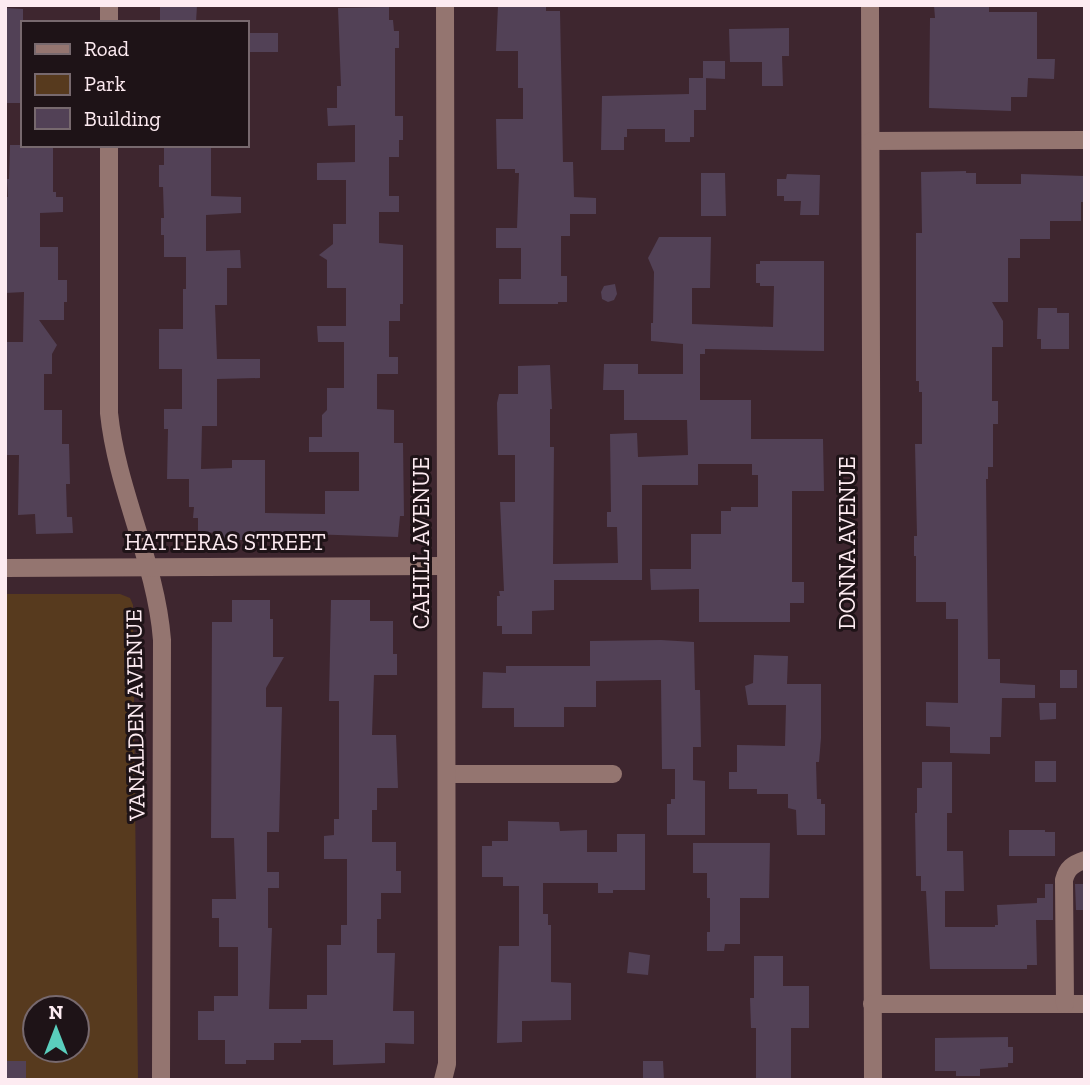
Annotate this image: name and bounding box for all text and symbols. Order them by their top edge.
legend [21,21,248,147]
text: Road [84,36,130,61]
text: Park [84,71,126,96]
text: Building [84,106,161,131]
street label: DONNA AVENUE [833,456,861,630]
street label: CAHILL AVENUE [407,457,435,629]
street label: HATTERAS STREET [124,528,326,556]
street label: VANALDEN AVENUE [119,609,151,822]
north arrow [21,994,91,1064]
text: N [49,1001,63,1024]

